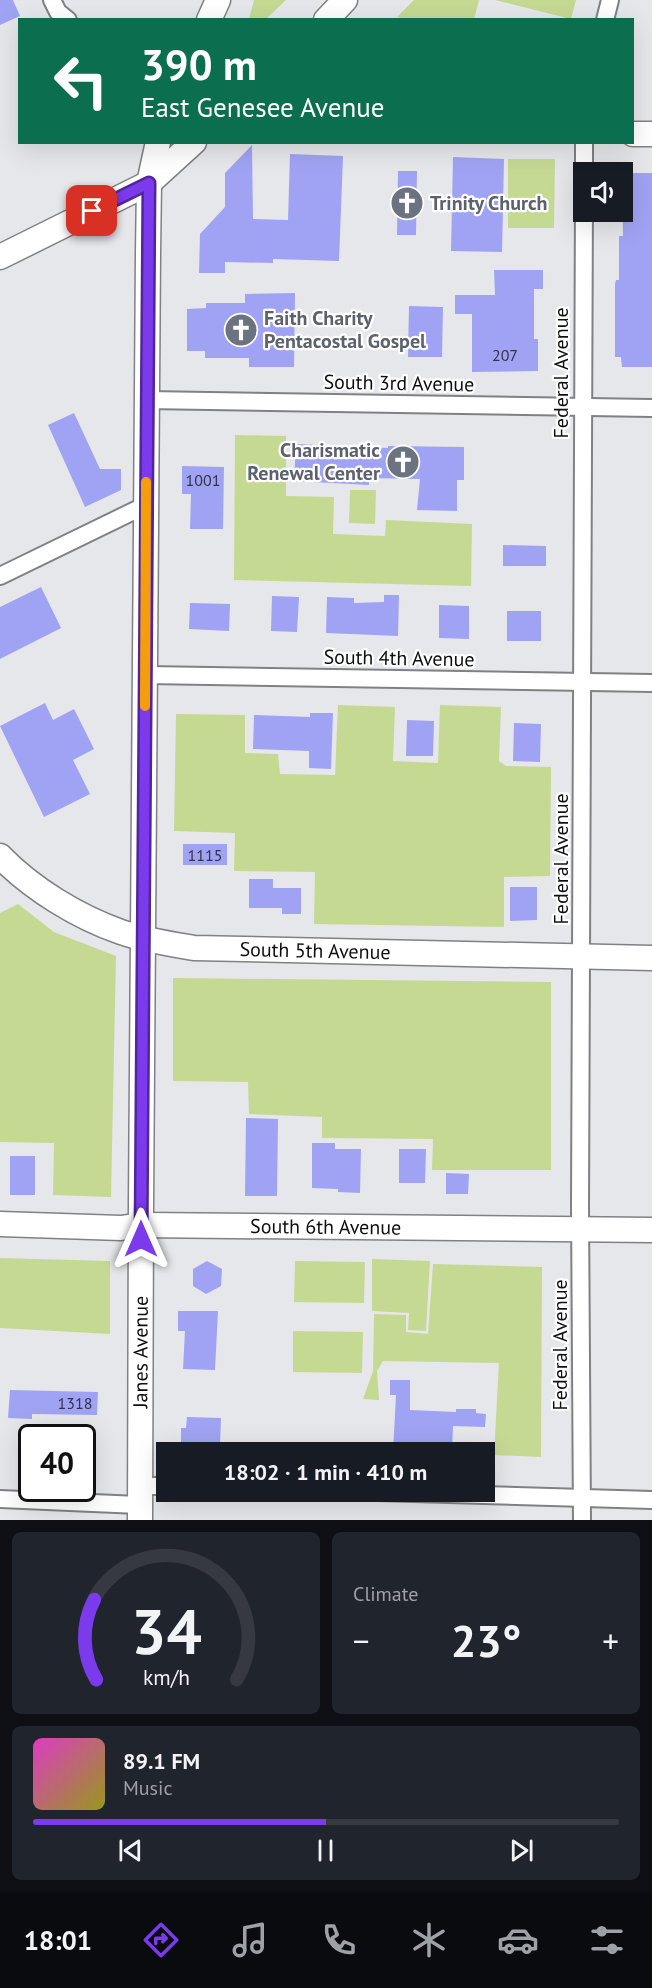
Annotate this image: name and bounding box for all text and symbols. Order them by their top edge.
text: 390 m [141,37,257,92]
icon: left [42,42,120,120]
text: East Genesee Avenue [141,90,385,124]
map controls [573,162,633,222]
button: sound [573,162,633,222]
pin [66,185,117,236]
church icon: Trinity Church [389,185,425,221]
place label: Trinity Church [430,190,548,216]
icon: arrive [75,194,108,227]
place label: Faith Charity Pentacostal Gospel [264,305,426,354]
street label: Federal Avenue [548,307,574,439]
church icon: Faith Charity Pentacostal Gospel [223,312,259,348]
house number: 207 [492,345,518,365]
street label: South 3rd Avenue [323,369,475,397]
place label: Charismatic Renewal Center [247,437,380,486]
church icon: Charismatic Renewal Center [385,444,421,480]
house number: 1001 [186,470,220,490]
street label: South 4th Avenue [323,644,475,672]
street label: Federal Avenue [548,793,574,925]
house number: 1115 [188,845,222,865]
street label: South 5th Avenue [239,936,391,965]
position arrow [109,1207,173,1271]
street label: South 6th Avenue [250,1213,401,1241]
street label: Federal Avenue [547,1279,573,1411]
street label: Janes Avenue [127,1296,154,1409]
house number: 1318 [58,1393,92,1413]
speed limit sign: 40 [18,1424,96,1502]
text: 18:02 · 1 min · 410 m [224,1458,427,1486]
text: Climate [353,1581,419,1607]
text: 34 [131,1590,201,1671]
text: 23° [451,1611,521,1669]
text: − [353,1619,370,1662]
text: + [602,1619,619,1662]
text: km/h [142,1663,189,1691]
text: 89.1 FM [123,1747,200,1775]
text: Music [123,1775,172,1801]
icon: previous [114,1834,147,1867]
icon: pause [309,1834,342,1867]
icon: next [505,1834,538,1867]
icon: directions [140,1919,182,1961]
icon: music [229,1919,271,1961]
icon: phone [318,1919,360,1961]
icon: climate [408,1919,450,1961]
icon: car [497,1919,539,1961]
icon: filters [586,1919,628,1961]
text: 18:01 [24,1923,92,1957]

